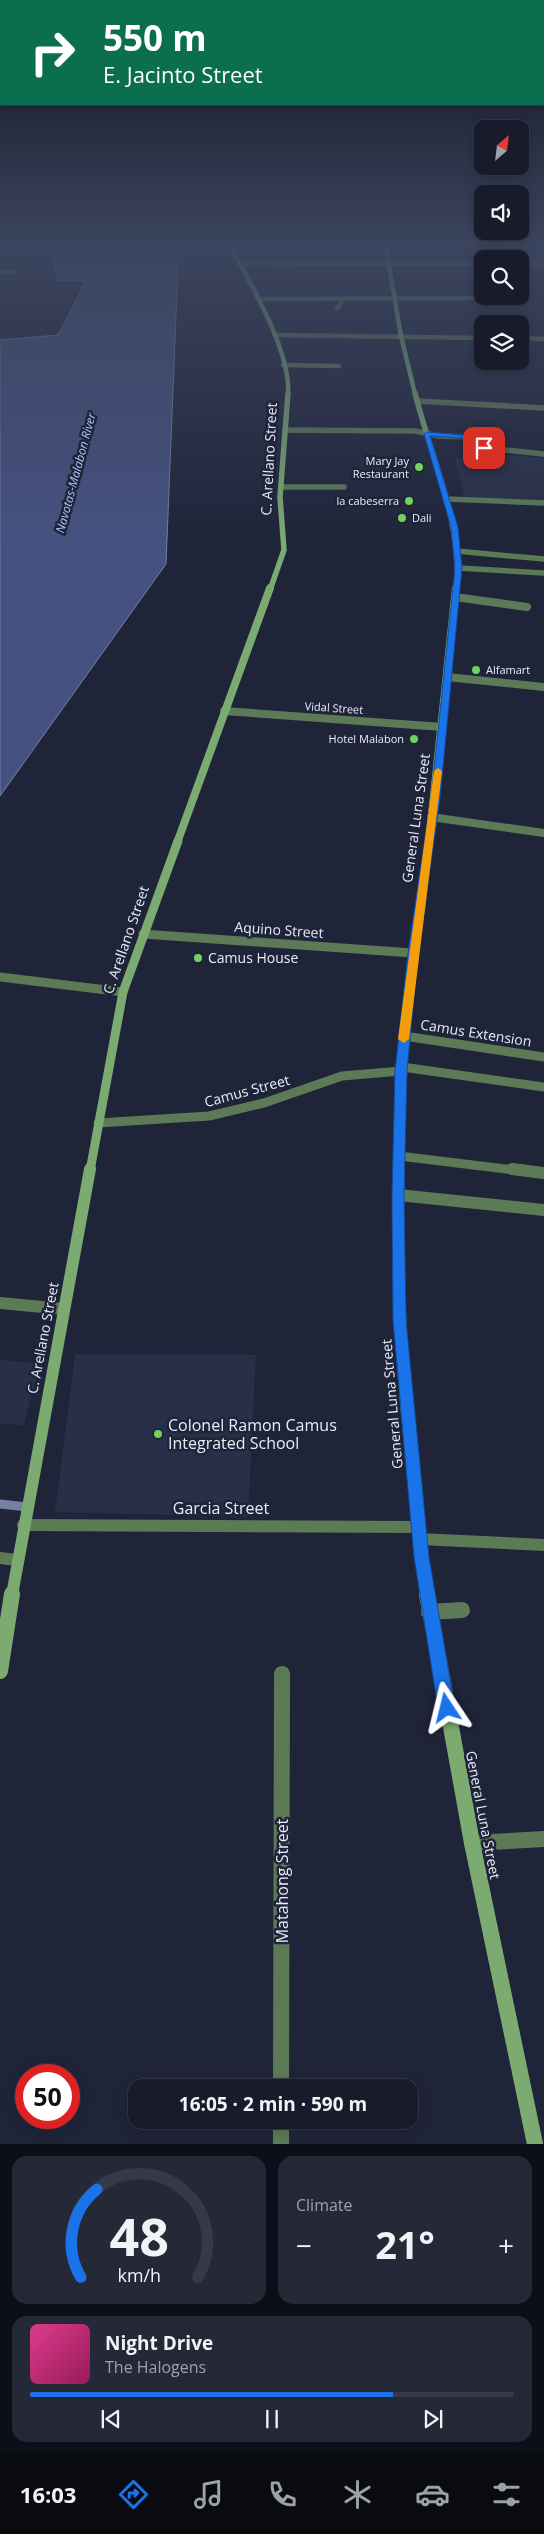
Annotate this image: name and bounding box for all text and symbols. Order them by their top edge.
text: 550 m [103,14,207,61]
icon: right [20,20,85,85]
text: E. Jacinto Street [103,59,263,89]
north arrow [474,120,529,175]
map controls [474,120,529,370]
button: sound [474,185,529,240]
button: search [474,250,529,305]
button: layers [474,315,529,370]
street label: C. Arellano Street [256,402,281,516]
water label: Navotas-Malabon River [51,410,100,535]
pin [463,427,505,469]
icon: arrive [470,434,498,462]
place label: Mary Jay Restaurant [353,453,409,481]
marker: Mary Jay Restaurant [413,461,425,473]
place label: la cabeserra [336,493,399,508]
marker: la cabeserra [403,495,415,507]
place label: Dali [412,510,432,525]
marker: Dali [396,512,408,524]
place label: Alfamart [486,662,530,677]
marker: Alfamart [470,664,482,676]
street label: Vidal Street [304,698,364,717]
place label: Hotel Malabon [329,731,404,746]
marker: Hotel Malabon [408,733,420,745]
street label: General Luna Street [397,752,434,884]
street label: C. Arellano Street [98,883,153,996]
street label: Aquino Street [234,917,324,942]
place label: Camus House [208,948,298,967]
marker: Camus House [192,952,204,964]
street label: Camus Extension [419,1014,533,1051]
street label: Camus Street [202,1070,292,1111]
street label: C. Arellano Street [22,1281,63,1395]
street label: General Luna Street [376,1338,407,1470]
place label: Colonel Ramon Camus Integrated School [168,1414,337,1454]
marker: Colonel Ramon Camus Integrated School [152,1428,164,1440]
street label: Garcia Street [173,1497,270,1519]
position arrow [420,1681,472,1733]
street label: General Luna Street [462,1749,505,1881]
street label: Matahong Street [271,1818,293,1943]
speed limit sign: 50 [15,2064,80,2129]
text: 16:05 · 2 min · 590 m [179,2091,367,2117]
text: Climate [296,2194,353,2216]
text: 48 [109,2200,169,2271]
text: 21° [375,2218,435,2270]
text: − [296,2226,312,2264]
text: + [498,2226,514,2264]
text: km/h [117,2263,161,2287]
text: Night Drive [105,2330,213,2356]
text: The Halogens [105,2356,206,2378]
icon: previous [97,2405,125,2433]
icon: pause [258,2405,286,2433]
icon: next [419,2405,447,2433]
icon: directions [116,2477,151,2512]
icon: music [191,2477,226,2512]
icon: phone [265,2477,300,2512]
icon: climate [340,2477,375,2512]
icon: car [415,2477,450,2512]
icon: filters [489,2477,524,2512]
text: 16:03 [20,2479,76,2509]

